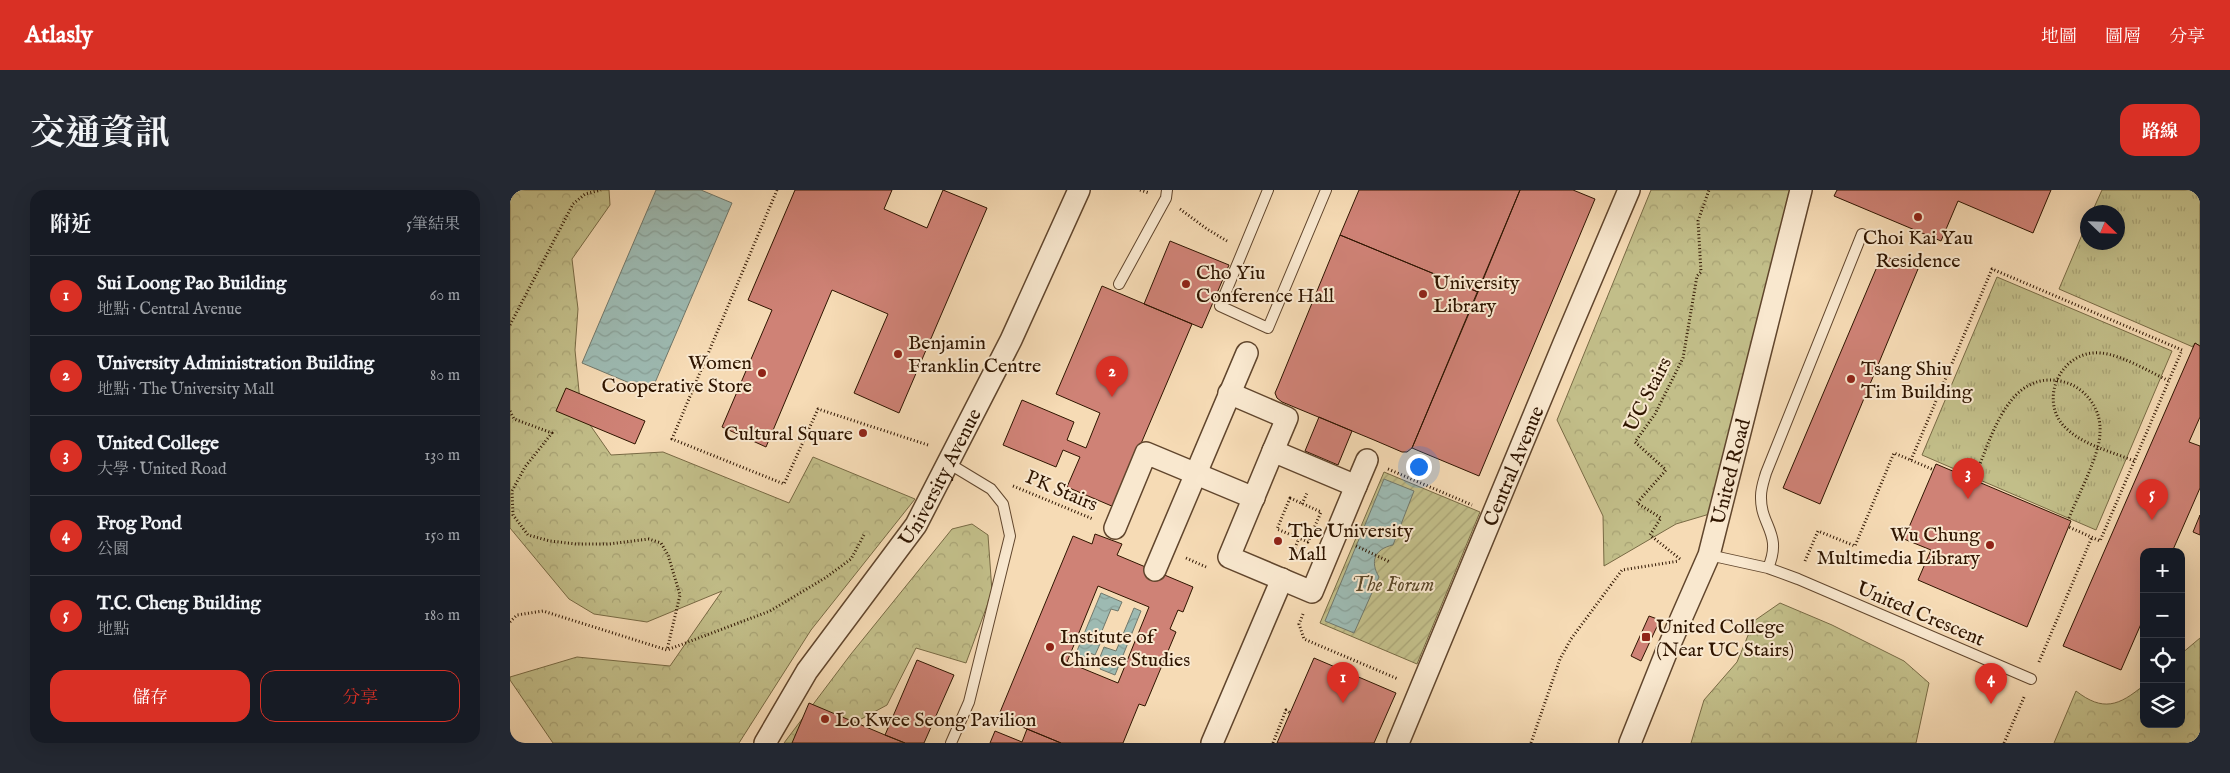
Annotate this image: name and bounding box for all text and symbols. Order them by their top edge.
text: Atlasly [25,20,93,51]
text: 地圖 [2041,26,2077,49]
text: 圖層 [2105,26,2141,49]
text: 分享 [2169,26,2205,49]
button: 路線 [2120,104,2200,156]
text: 交通資訊 [30,112,170,157]
north arrow [2080,205,2125,250]
marker: Choi Kai Yau Residence [1912,211,1924,223]
text: 附近 [50,212,92,239]
text: 5筆結果 [406,215,460,235]
place label: Choi Kai Yau Residence [1863,226,1973,274]
place label: Cho Yiu Conference Hall [1196,261,1335,309]
place label: University Library [1433,271,1520,319]
text: Sui Loong Pao Building [97,272,286,296]
marker: Cho Yiu Conference Hall [1180,278,1192,290]
text: 1 [63,286,69,306]
text: 60 m [430,286,460,306]
marker: University Library [1417,288,1429,300]
text: 地點 · Central Avenue [97,300,242,320]
place label: Benjamin Franklin Centre [908,331,1041,379]
marker: Benjamin Franklin Centre [892,348,904,360]
place label: Women Cooperative Store [601,351,752,399]
text: University Administration Building [97,352,374,376]
street label: UC Stairs [1619,353,1678,436]
pin: 2 [1096,356,1128,397]
place label: Tsang Shiu Tim Building [1861,357,1974,405]
text: 2 [62,366,70,386]
text: 80 m [430,366,460,386]
marker: Women Cooperative Store [756,367,768,379]
marker: Tsang Shiu Tim Building [1845,373,1857,385]
text: 地點 · The University Mall [97,380,274,400]
street label: Central Avenue [1478,403,1550,530]
street label: University Avenue [894,405,988,552]
street label: United Road [1706,416,1757,528]
place label: Cultural Square [724,422,853,447]
marker: Cultural Square [857,427,869,439]
text: United College [97,432,219,456]
text: 3 [63,446,69,466]
text: 130 m [424,446,460,466]
your location [1406,454,1432,480]
pin: 3 [1952,458,1984,499]
text: 大學 · United Road [97,460,226,480]
street label: PK Stairs [1022,465,1101,518]
pin: 5 [2136,479,2168,520]
text: Frog Pond [97,512,182,536]
place label: The University Mall [1288,519,1414,567]
place label: Wu Chung Multimedia Library [1816,523,1981,571]
text: 4 [62,526,70,546]
text: 150 m [425,526,460,546]
marker: The University Mall [1272,535,1284,547]
marker: Wu Chung Multimedia Library [1984,539,1996,551]
text: 公園 [97,540,129,560]
map controls [2140,548,2185,728]
button: + [2140,548,2185,593]
park label: The Forum [1352,573,1434,598]
street label: United Crescent [1853,576,1988,653]
text: T.C. Cheng Building [97,592,261,616]
button: − [2140,593,2185,638]
text: 5 [63,606,69,626]
text: 180 m [424,606,460,626]
place label: United College (Near UC Stairs) [1656,615,1794,663]
text: 地點 [97,620,129,640]
place label: Institute of Chinese Studies [1060,625,1190,673]
marker: United College (Near UC Stairs) [1640,631,1652,643]
button: locate [2140,638,2185,683]
marker: Institute of Chinese Studies [1044,641,1056,653]
pin: 1 [1327,662,1359,703]
pin: 4 [1975,663,2007,704]
button: 儲存 [50,670,250,722]
button: 分享 [260,670,460,722]
button: layers [2140,683,2185,728]
place label: Lo Kwee Seong Pavilion [835,708,1037,733]
marker: Lo Kwee Seong Pavilion [819,713,831,725]

